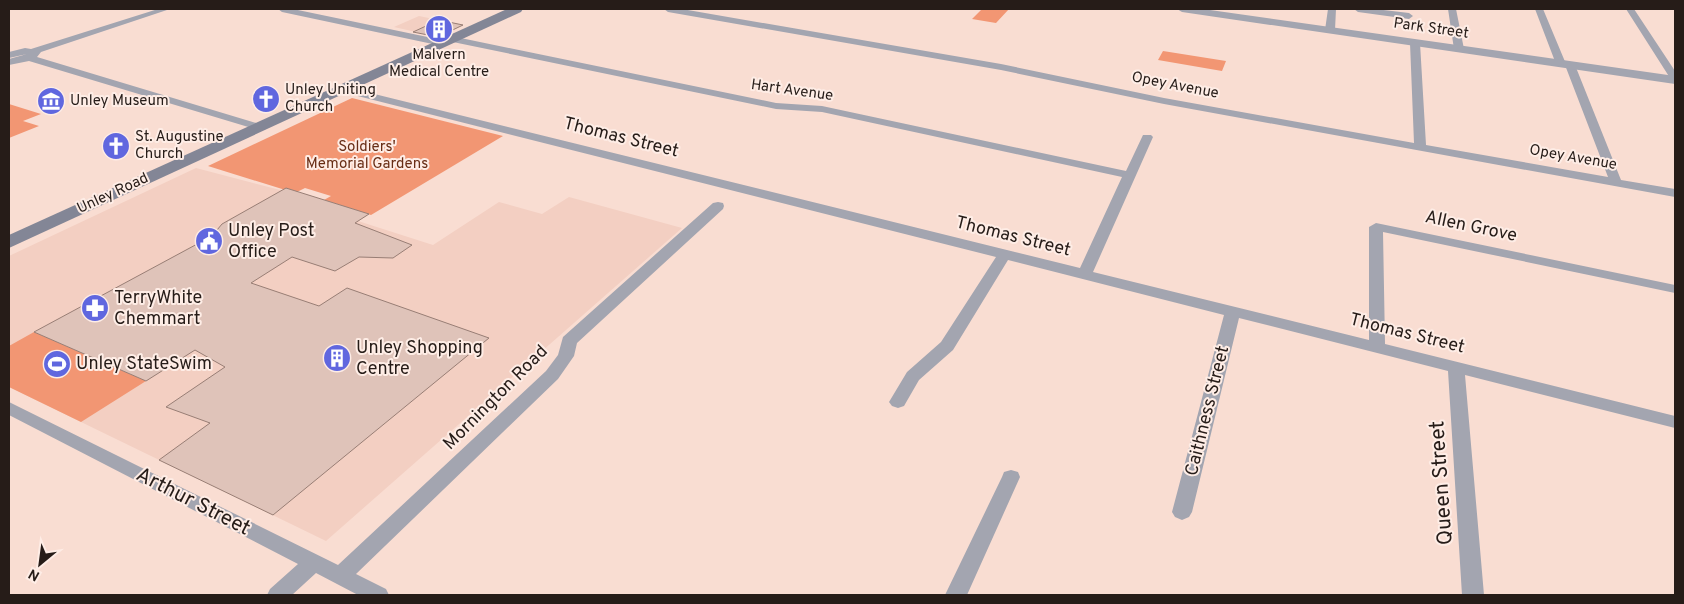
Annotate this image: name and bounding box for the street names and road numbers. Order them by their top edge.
street label: Park Street [1392,14,1470,44]
street label: Opey Avenue [1130,68,1220,104]
street label: Hart Avenue [750,76,834,106]
street label: Thomas Street [561,113,681,163]
street label: Opey Avenue [1528,141,1618,175]
street label: Unley Road [74,169,152,219]
street label: Allen Grove [1423,206,1519,248]
street label: Thomas Street [953,212,1073,262]
street label: Thomas Street [1347,309,1467,359]
street label: Mornington Road [439,341,553,455]
street label: Caithness Street [1181,344,1235,478]
street label: Queen Street [1424,420,1460,546]
street label: Arthur Street [131,462,255,542]

